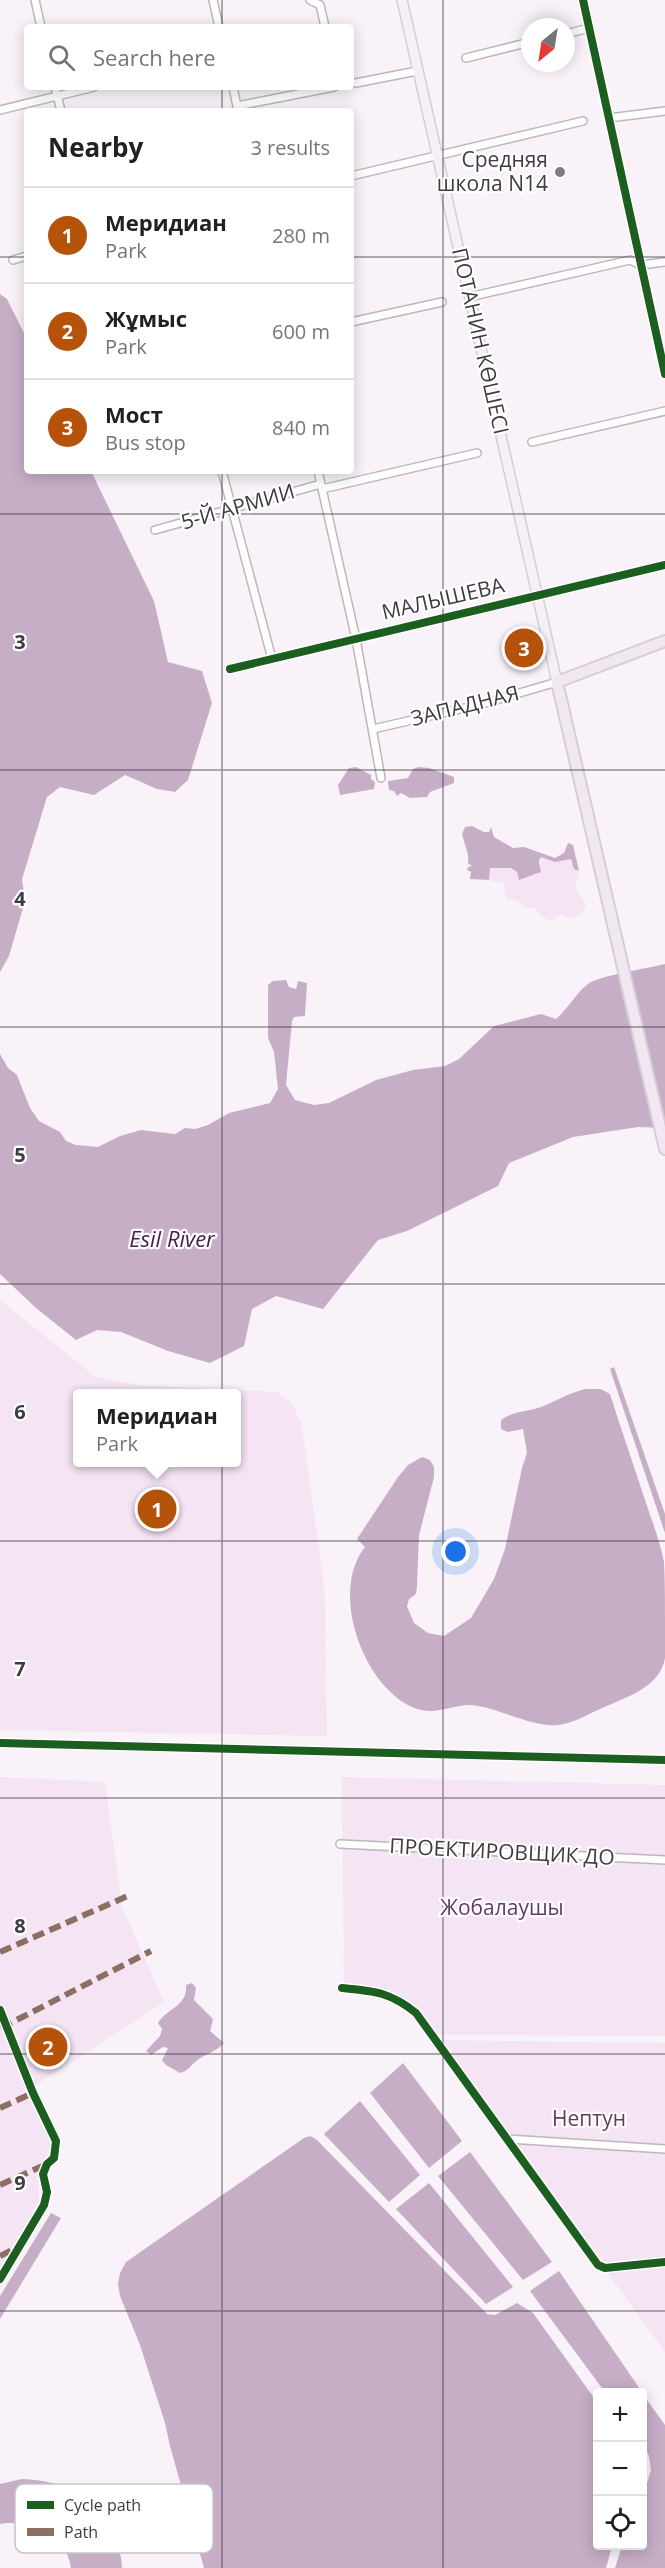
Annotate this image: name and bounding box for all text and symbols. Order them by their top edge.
north arrow [521,18,575,72]
search box [24,24,354,90]
icon: search [45,41,78,74]
text: Search here [93,42,216,72]
text: Nearby [48,129,143,165]
text: 3 results [250,134,330,161]
place label: Средняя школа N14 [437,145,548,197]
marker: Средняя школа N14 [553,165,567,179]
text: Меридиан [105,207,227,237]
text: 1 [62,222,73,249]
text: 280 m [272,222,330,249]
text: Park [105,237,147,264]
street label: ПОТАНИН КӨШЕСІ [446,245,516,437]
text: Жұмыс [105,303,187,333]
text: 2 [62,318,73,345]
text: 600 m [272,318,330,345]
text: Park [105,333,147,360]
text: Мост [105,399,163,429]
text: 3 [62,414,73,441]
text: 840 m [272,414,330,441]
text: Bus stop [105,429,186,456]
street label: 5-Й АРМИИ [178,476,298,536]
street label: МАЛЫШЕВА [379,570,507,626]
pin: 3 [504,626,544,670]
text: 3 [14,628,26,655]
street label: ЗАПАДНАЯ [408,678,522,732]
text: 4 [14,885,26,912]
text: 5 [14,1141,26,1168]
water label: Esil River [129,1223,216,1253]
popup [73,1389,241,1467]
text: 6 [14,1398,26,1425]
text: Меридиан [96,1400,218,1430]
text: Park [96,1430,138,1457]
pin: 1 [138,1486,176,1532]
your location [441,1537,470,1566]
text: 7 [14,1655,26,1682]
street label: ПРОЕКТИРОВЩИК ДО [389,1831,615,1871]
park label: Жобалаушы [440,1893,564,1921]
text: 8 [14,1912,26,1939]
pin: 2 [28,2024,68,2070]
park label: Нептун [552,2104,626,2132]
text: 9 [14,2169,26,2196]
map controls [593,2388,647,2550]
button: + [593,2388,647,2442]
button: − [593,2442,647,2496]
legend [15,2484,213,2553]
text: Cycle path [64,2494,141,2516]
button: locate [593,2496,647,2550]
text: Path [64,2521,98,2543]

